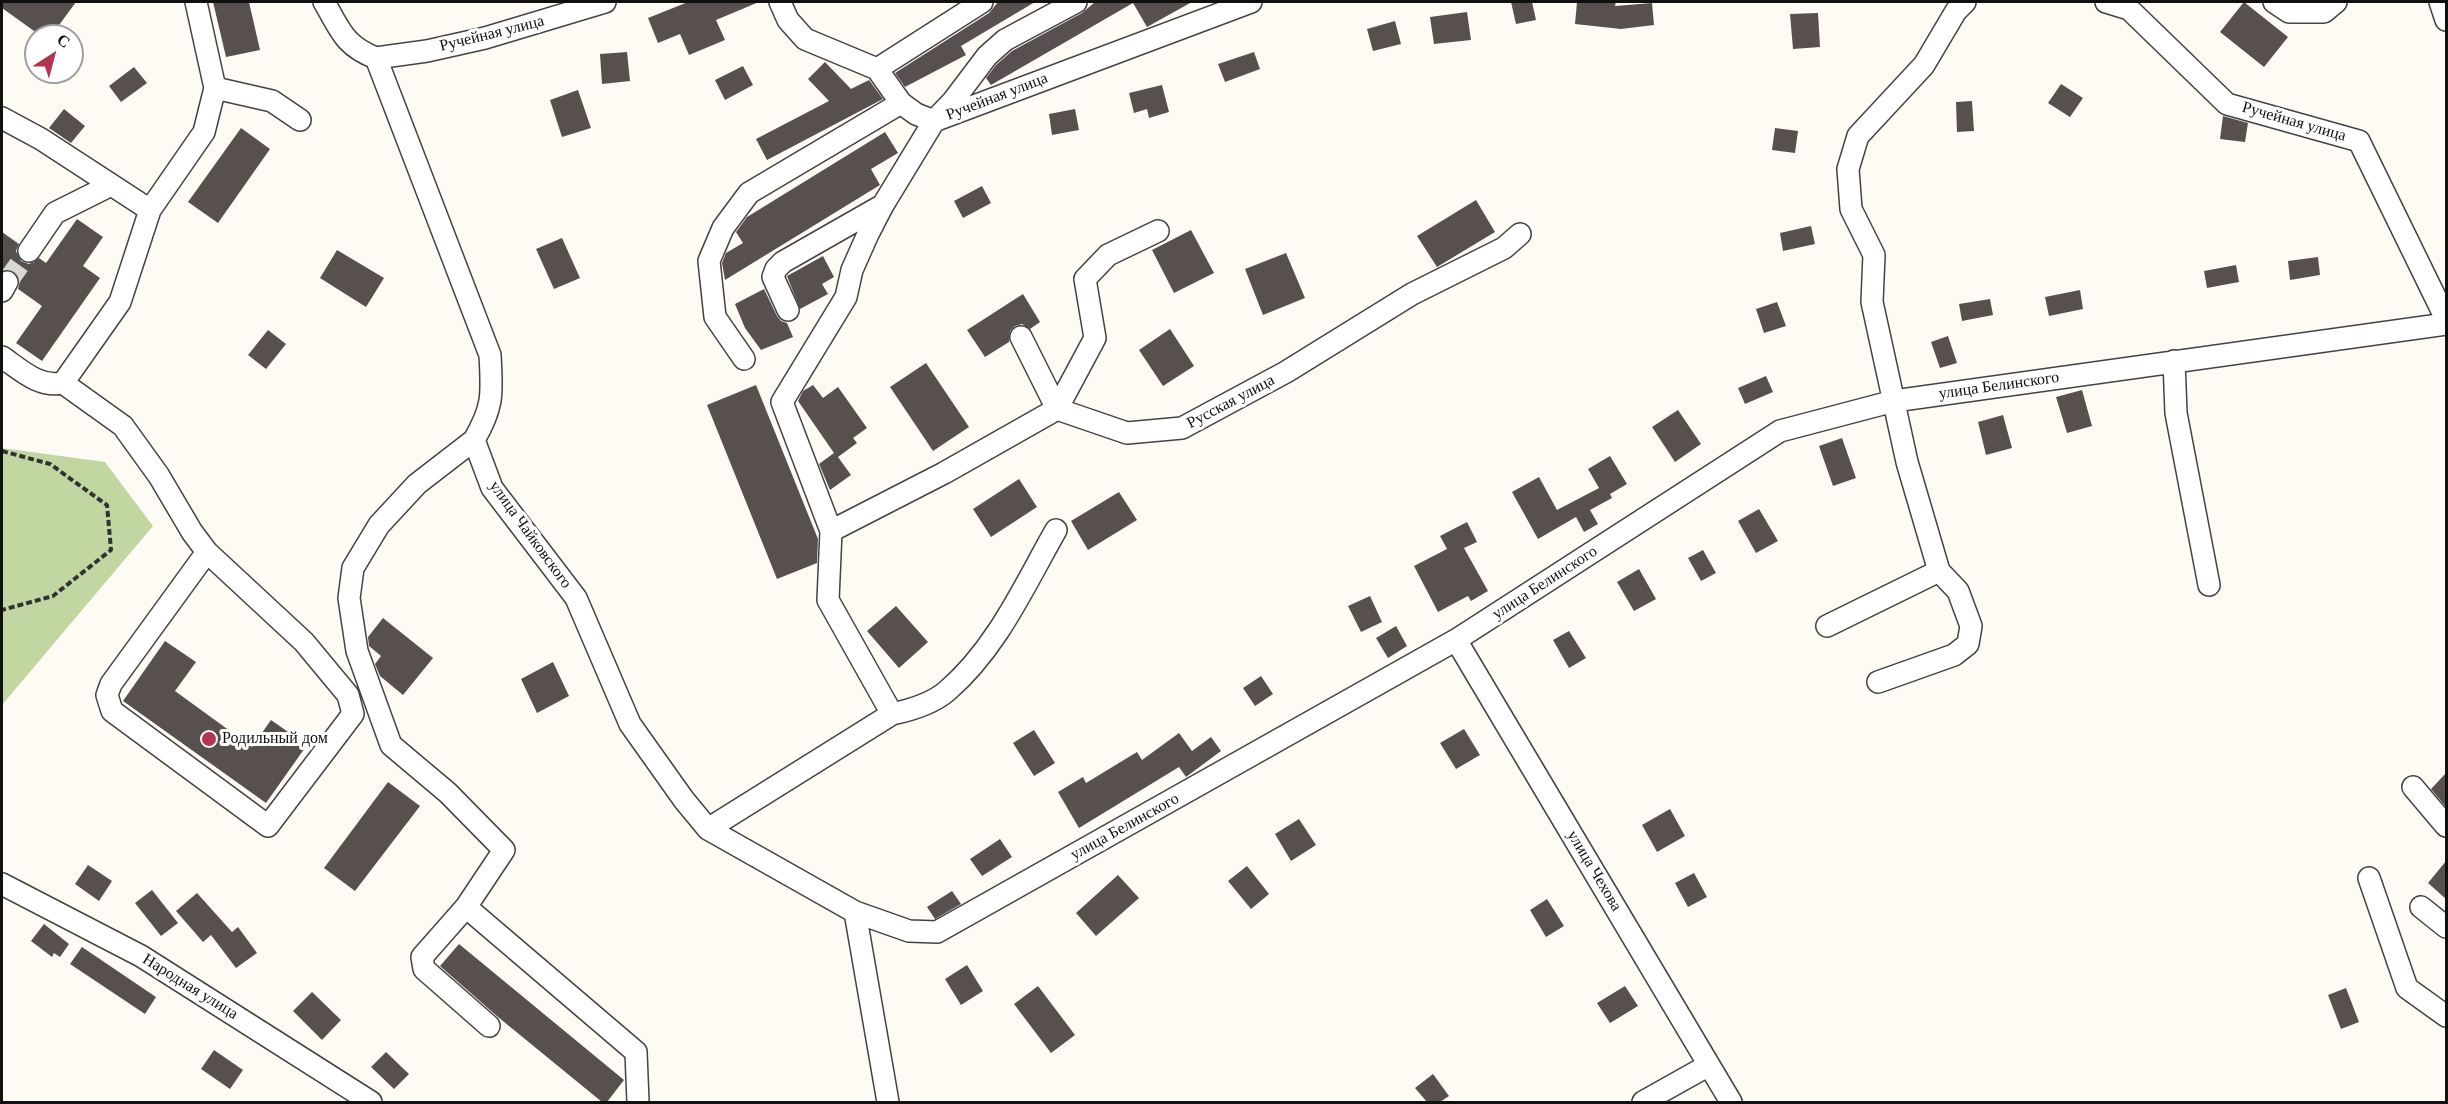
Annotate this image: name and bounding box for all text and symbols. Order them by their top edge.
street label: Ручейная улица [438,12,546,56]
north arrow [24,24,84,84]
text: С [54,30,73,51]
street label: Ручейная улица [944,69,1050,125]
street label: Ручейная улица [2240,98,2348,146]
street label: улица Белинского [1938,368,2060,404]
street label: Русская улица [1184,371,1278,433]
street label: улица Чайковского [485,477,575,593]
street label: улица Белинского [1489,542,1601,624]
place label: Родильный дом [222,729,328,749]
marker: Родильный дом [200,730,218,748]
street label: улица Белинского [1067,789,1183,865]
street label: улица Чехова [1562,827,1626,915]
street label: Народная улица [139,950,241,1024]

